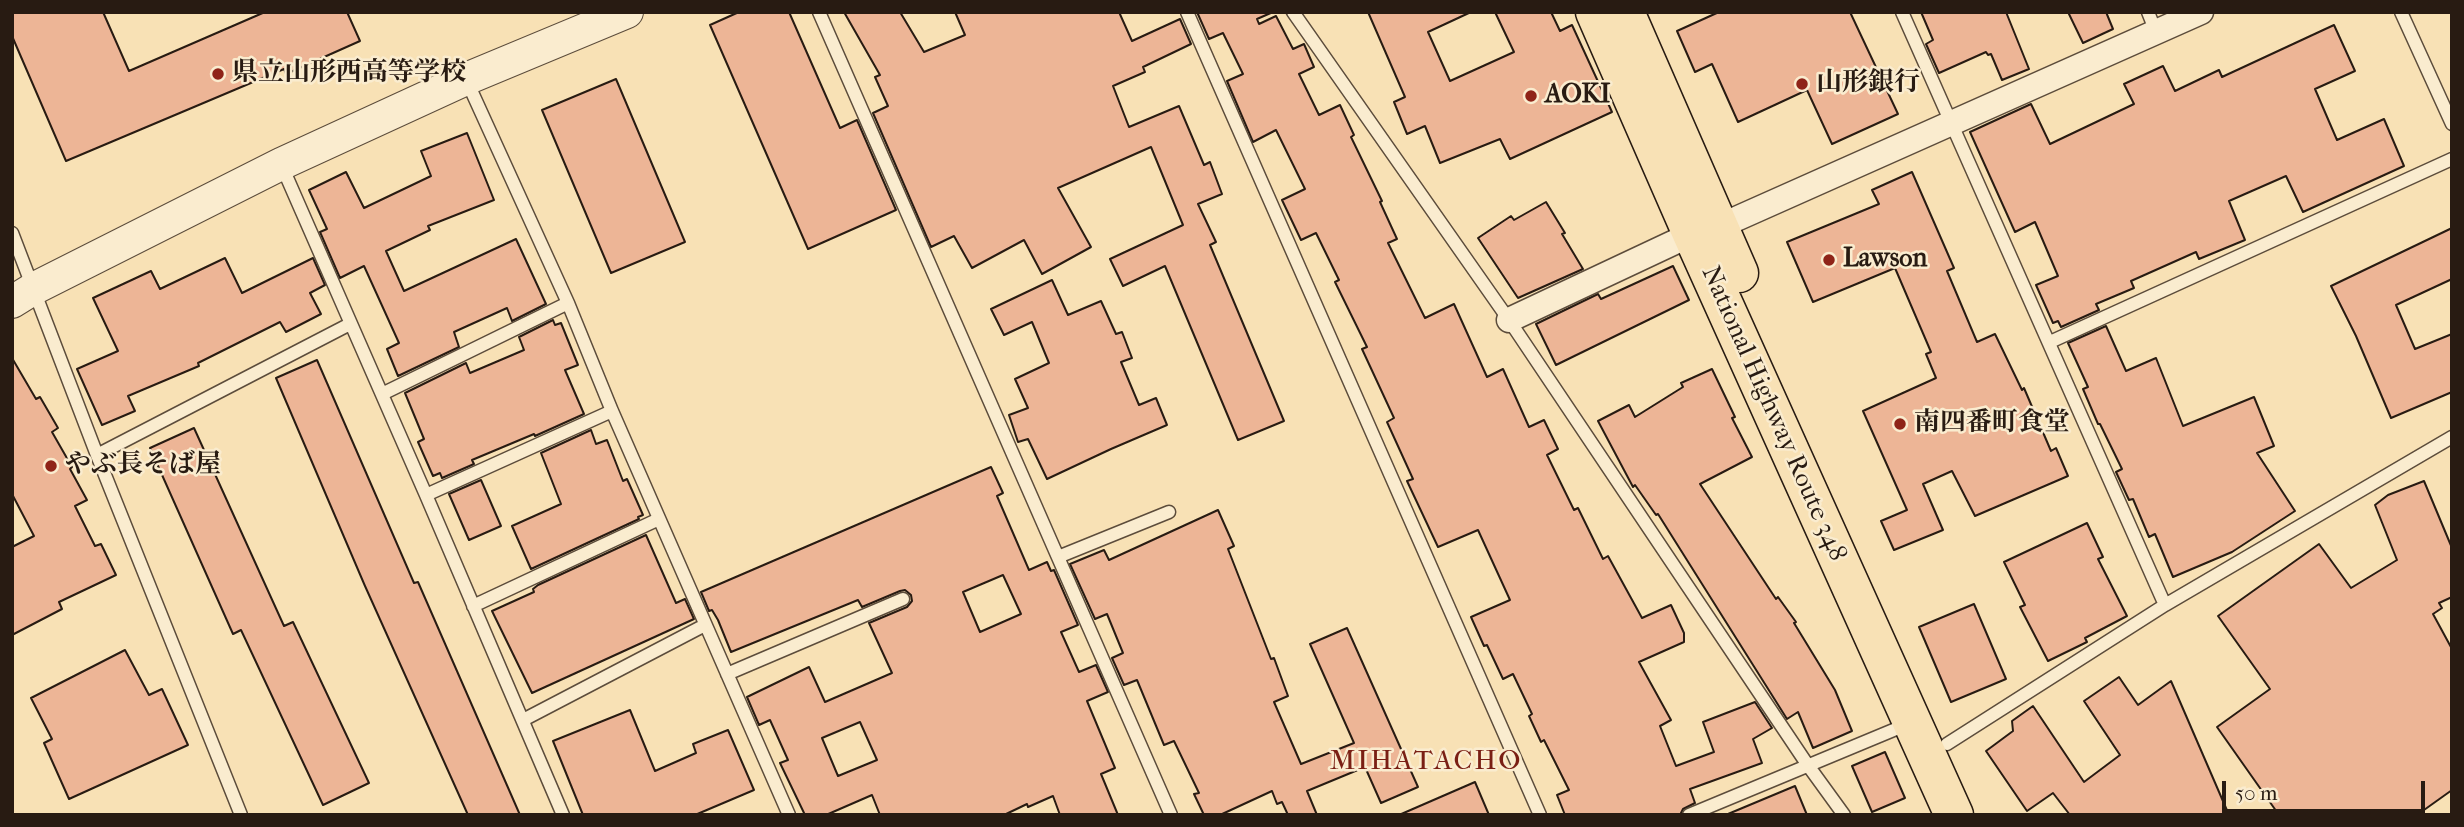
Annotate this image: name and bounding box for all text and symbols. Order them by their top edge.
place label: 県立山形西高等学校 [232,58,466,90]
marker: 県立山形西高等学校 [210,66,226,82]
place label: 山形銀行 [1816,68,1920,100]
marker: 山形銀行 [1794,76,1810,92]
place label: AOKI [1545,80,1611,112]
marker: AOKI [1523,88,1539,104]
place label: Lawson [1843,244,1927,276]
marker: Lawson [1821,252,1837,268]
street label: National Highway Route 348 [1694,262,1852,566]
place label: 南四番町食堂 [1914,408,2070,440]
marker: 南四番町食堂 [1892,416,1908,432]
place label: やぶ長そば屋 [65,450,221,482]
marker: やぶ長そば屋 [43,458,59,474]
district label: MIHATACHO [1331,745,1521,779]
scale bar [2226,768,2429,812]
text: 50 m [2235,781,2278,805]

